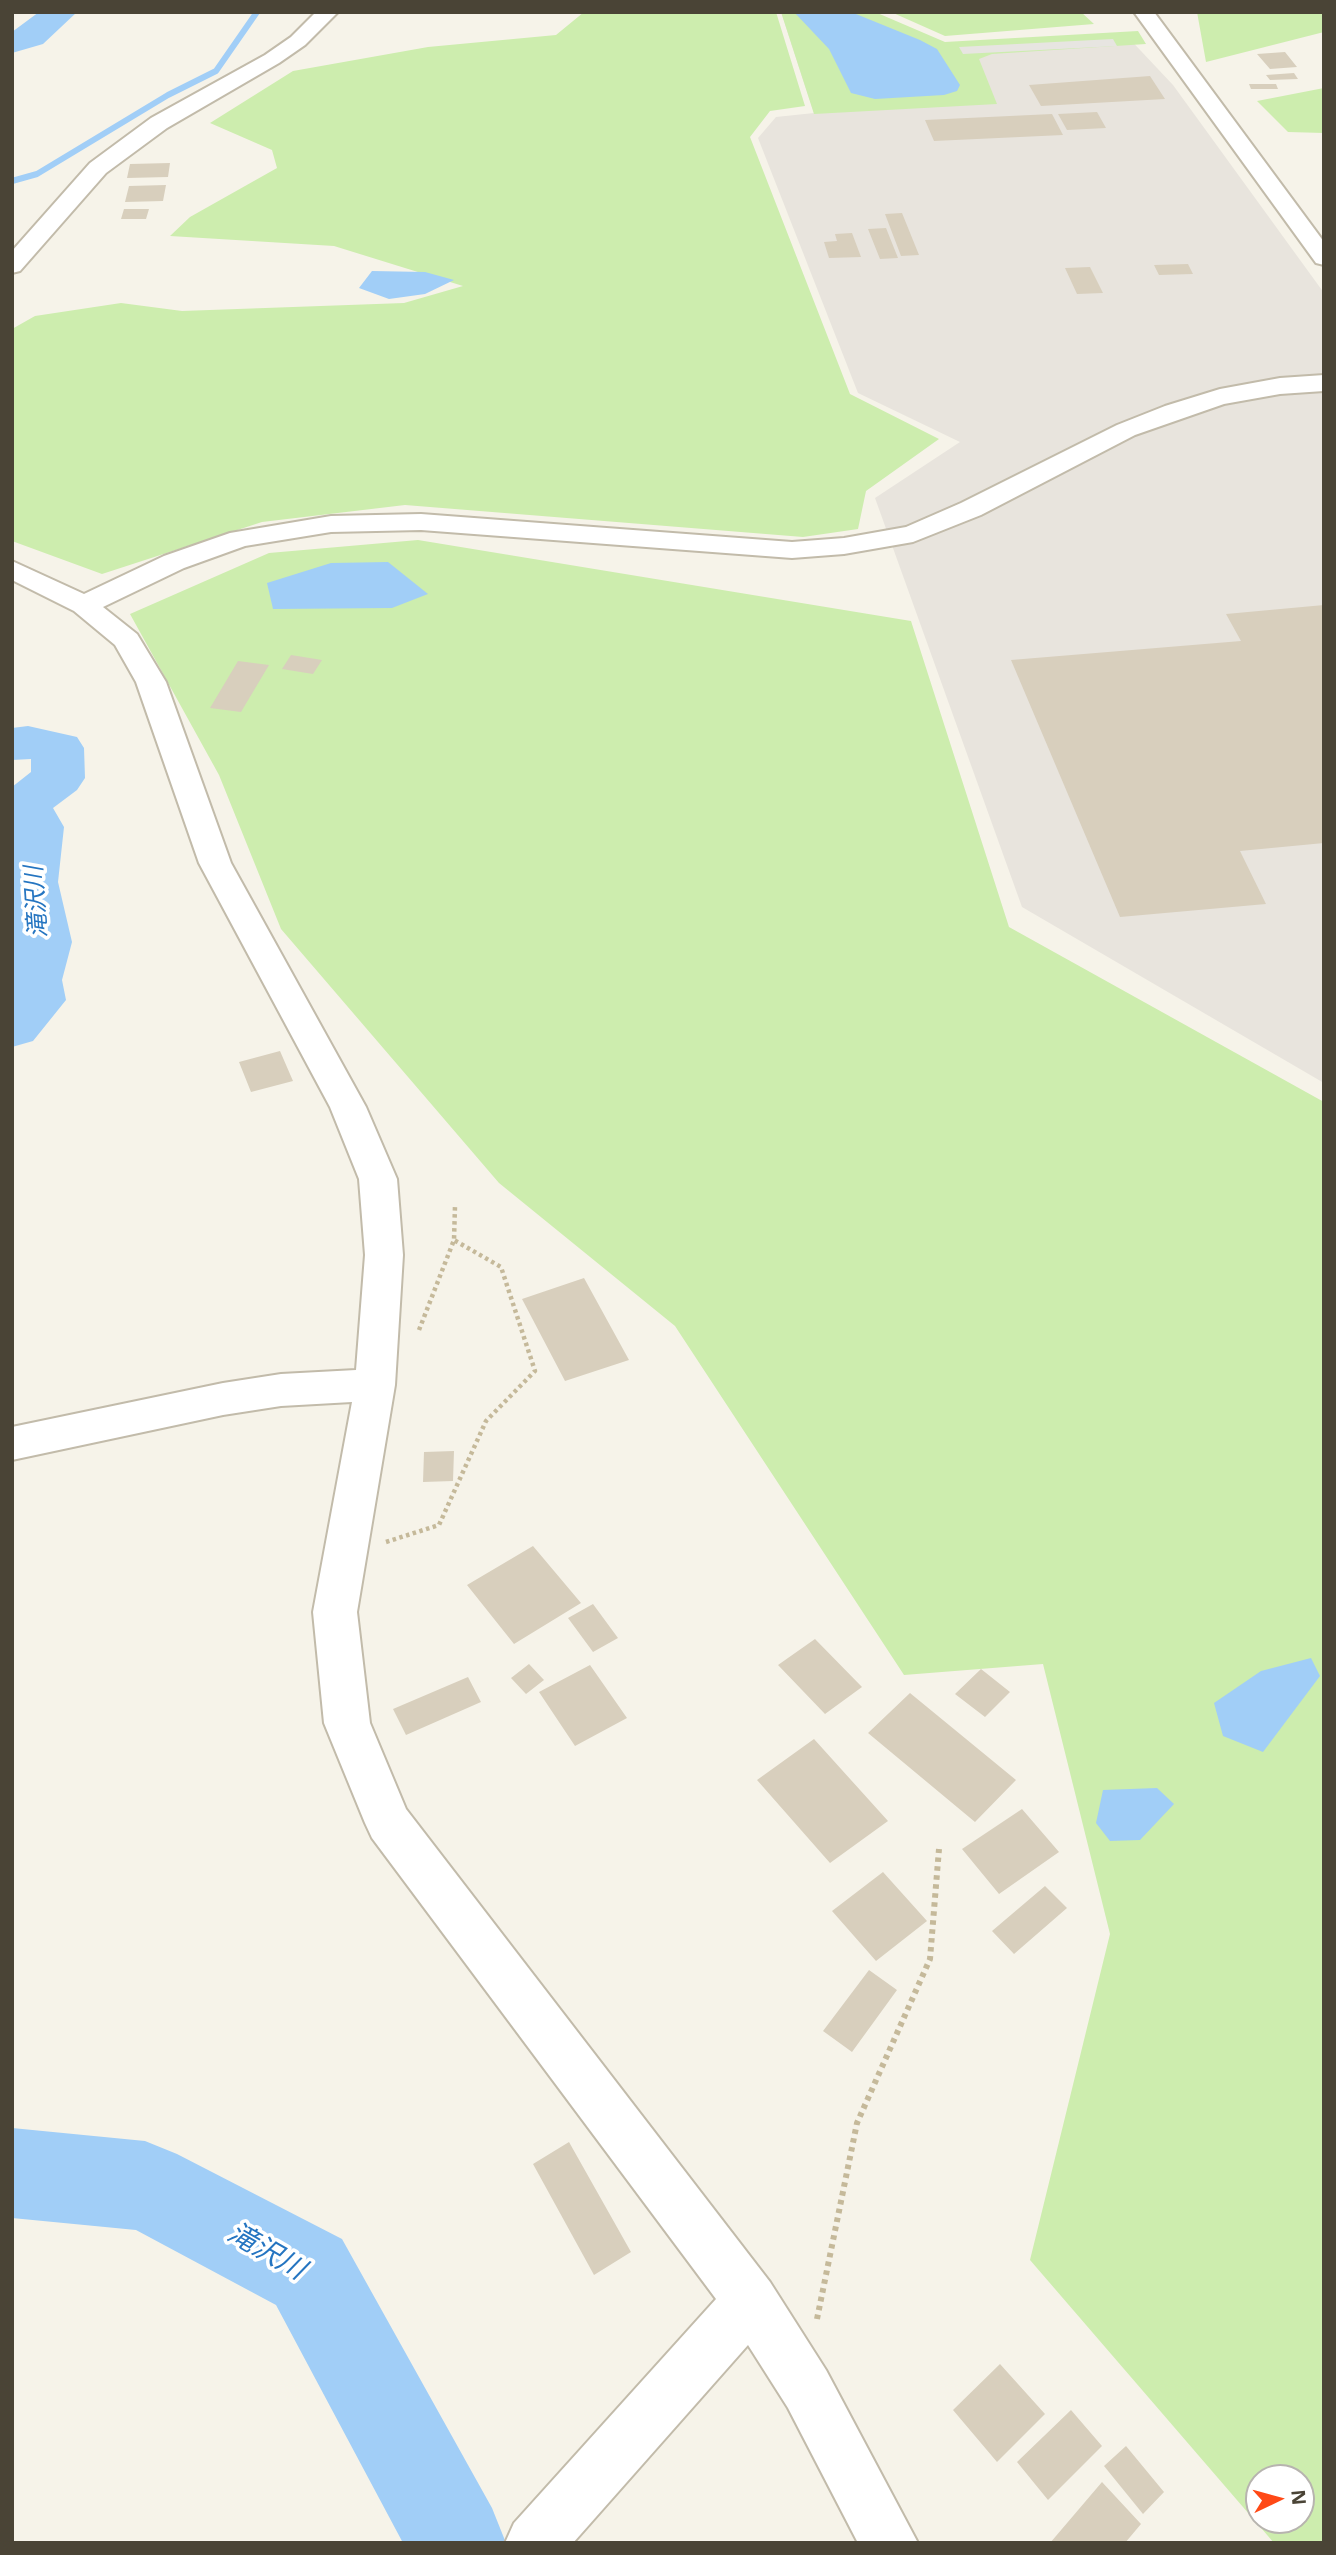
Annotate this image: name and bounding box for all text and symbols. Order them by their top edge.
water label: 滝沢川 [20,865,54,939]
water label: 滝沢川 [221,2216,311,2288]
north arrow [1245,2464,1315,2534]
text: N [1285,2489,1313,2506]

